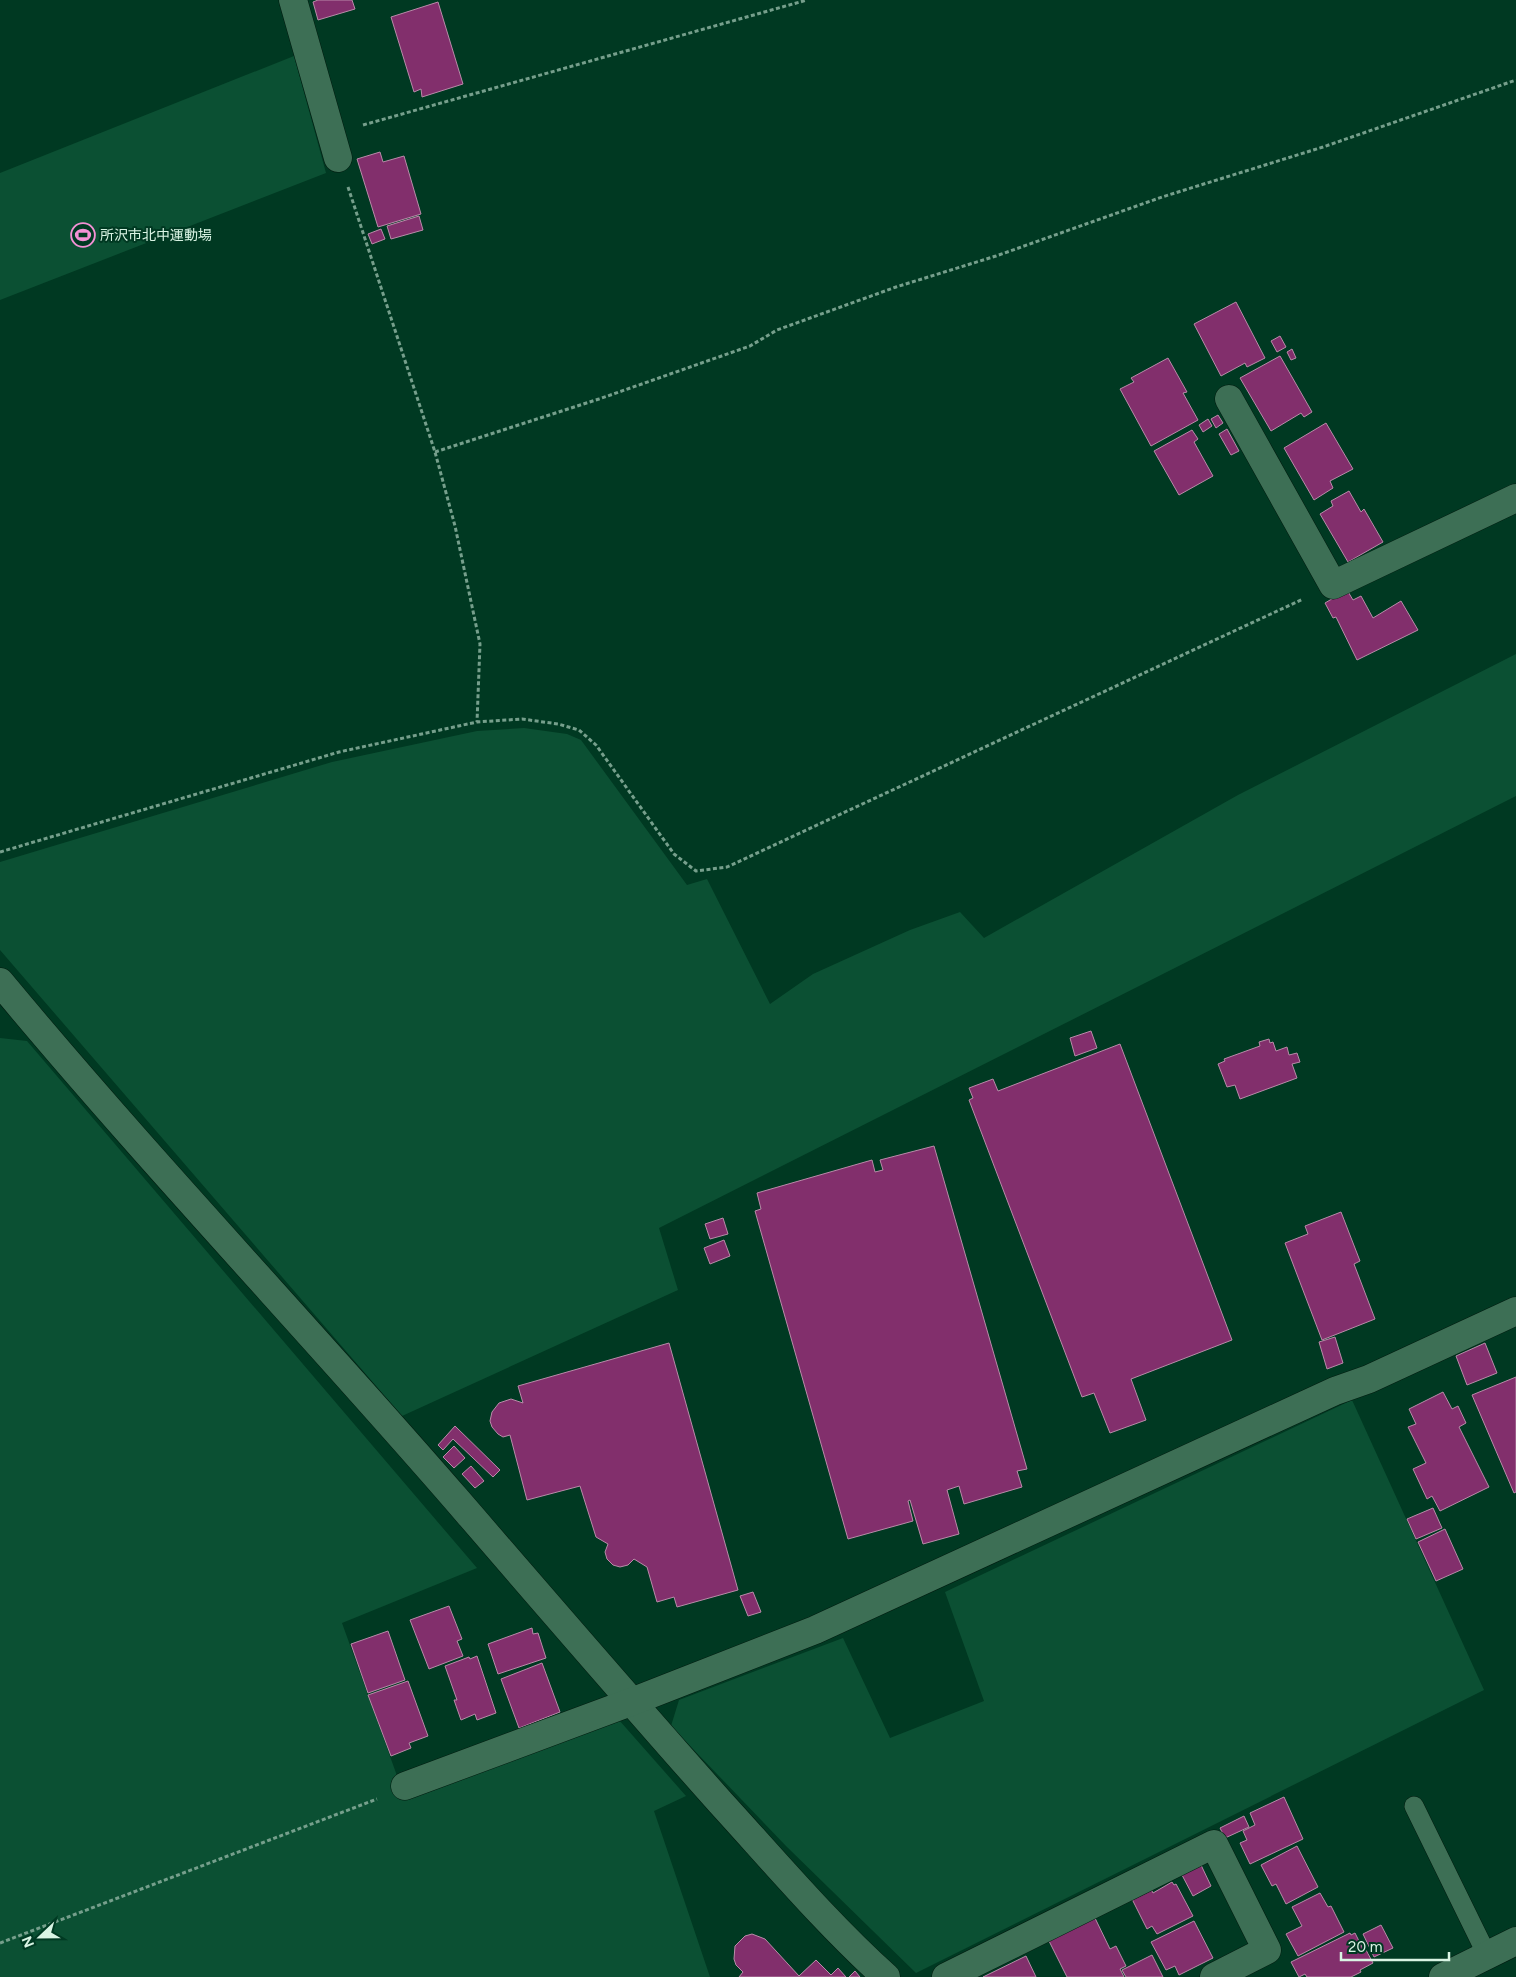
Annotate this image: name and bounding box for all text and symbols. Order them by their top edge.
sports icon: 所沢市北中運動場 [70,222,96,248]
place label: 所沢市北中運動場 [100,227,212,244]
north arrow [15,1912,65,1962]
scale bar [1341,1930,1448,1962]
text: N [19,1933,38,1950]
text: 20 m [1348,1938,1382,1956]

